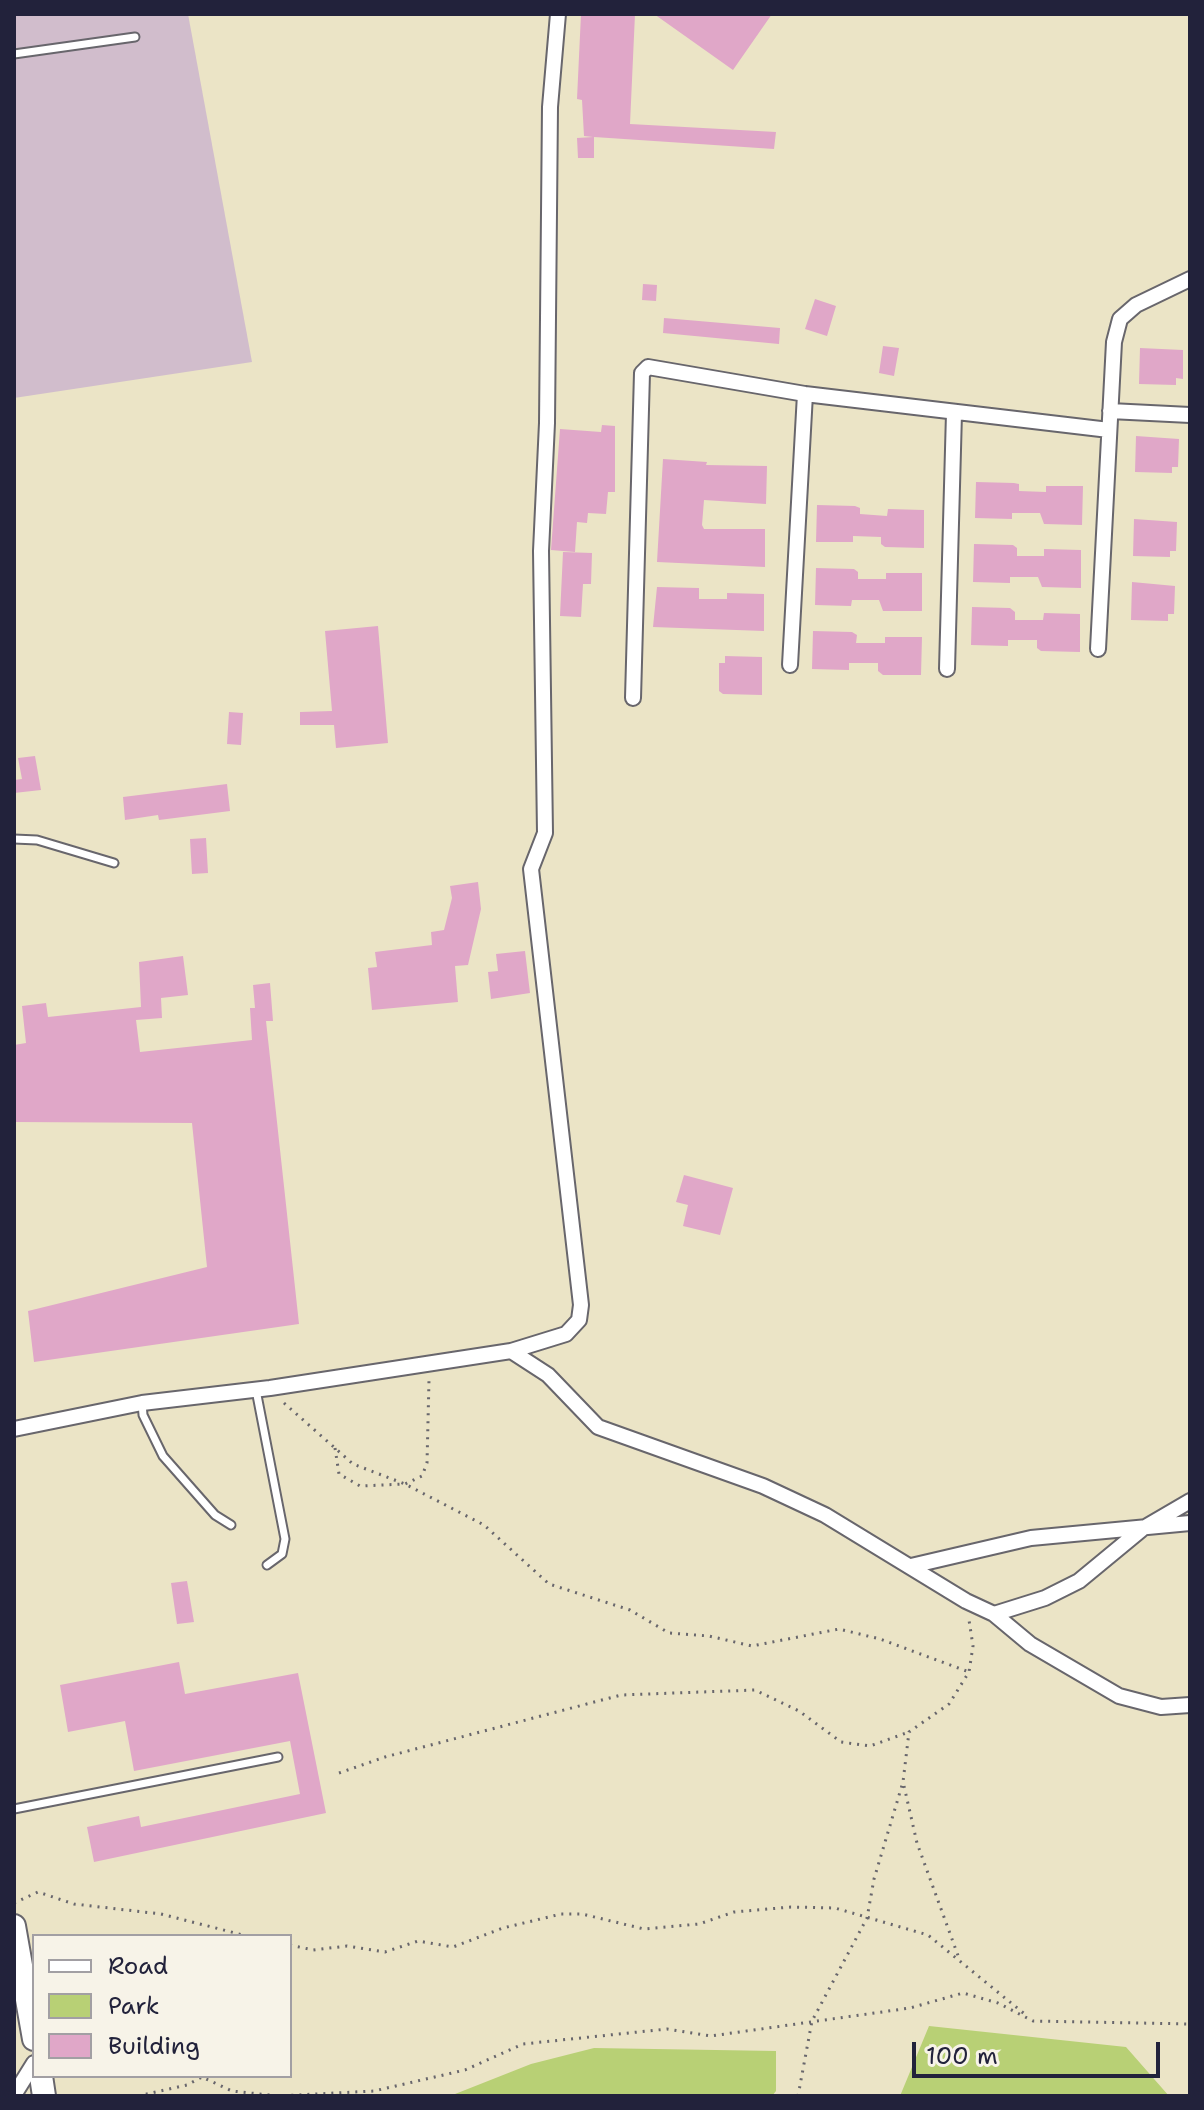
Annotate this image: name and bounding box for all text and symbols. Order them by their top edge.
legend [32,1934,292,2078]
text: Road [108,1950,168,1982]
text: Park [108,1990,160,2022]
scale bar [916,2026,1164,2076]
text: Building [108,2030,200,2062]
text: 100 m [926,2040,998,2072]

